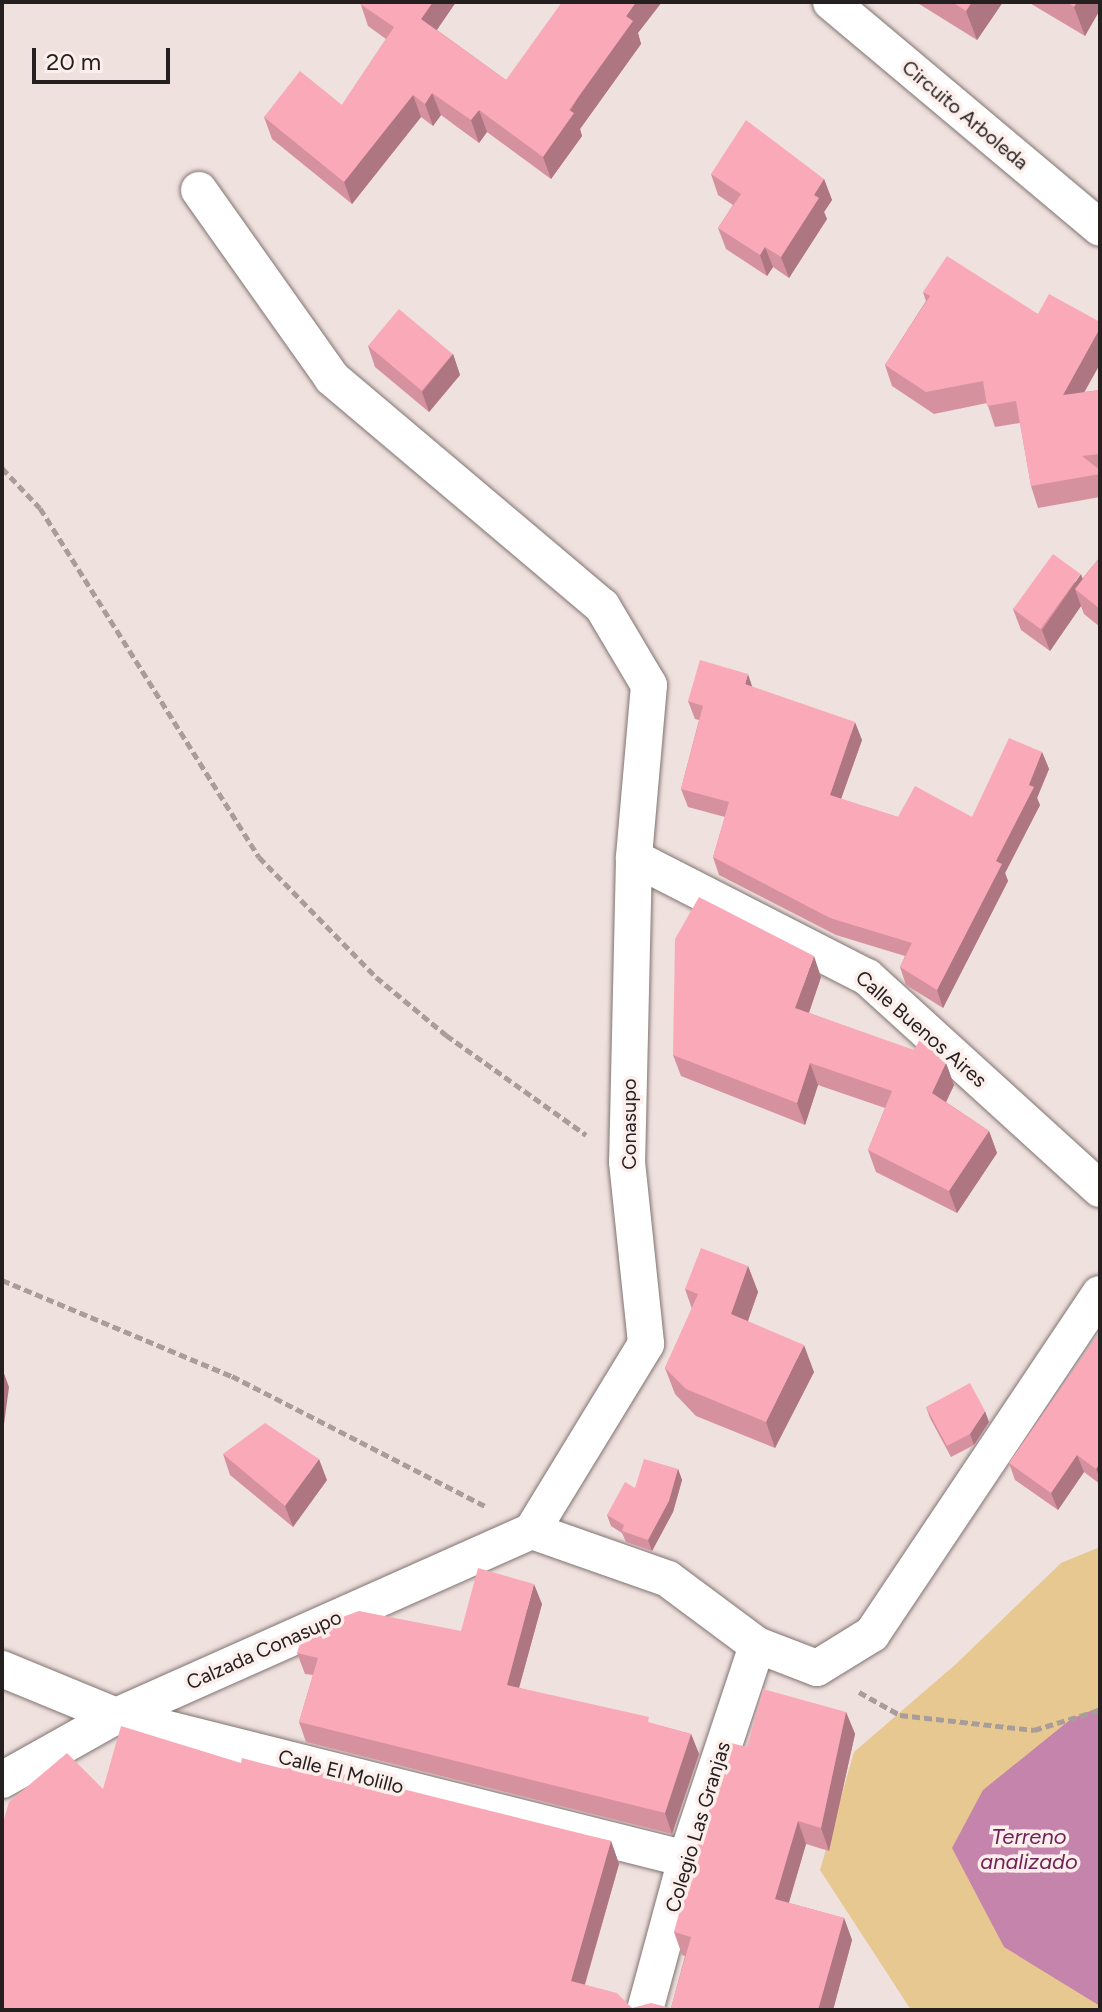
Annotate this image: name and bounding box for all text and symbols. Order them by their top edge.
scale bar [36,32,174,82]
text: 20 m [46,47,101,76]
street label: Circuito Arboleda [897,55,1033,175]
street label: Calle Buenos Aires [851,966,991,1092]
street label: Conasupo [617,1078,641,1170]
street label: Calzada Conasupo [183,1605,345,1695]
street label: Colegio Las Granjas [661,1739,735,1915]
street label: Calle El Molillo [276,1745,406,1799]
water label: Terreno analizado [980,1823,1078,1874]

